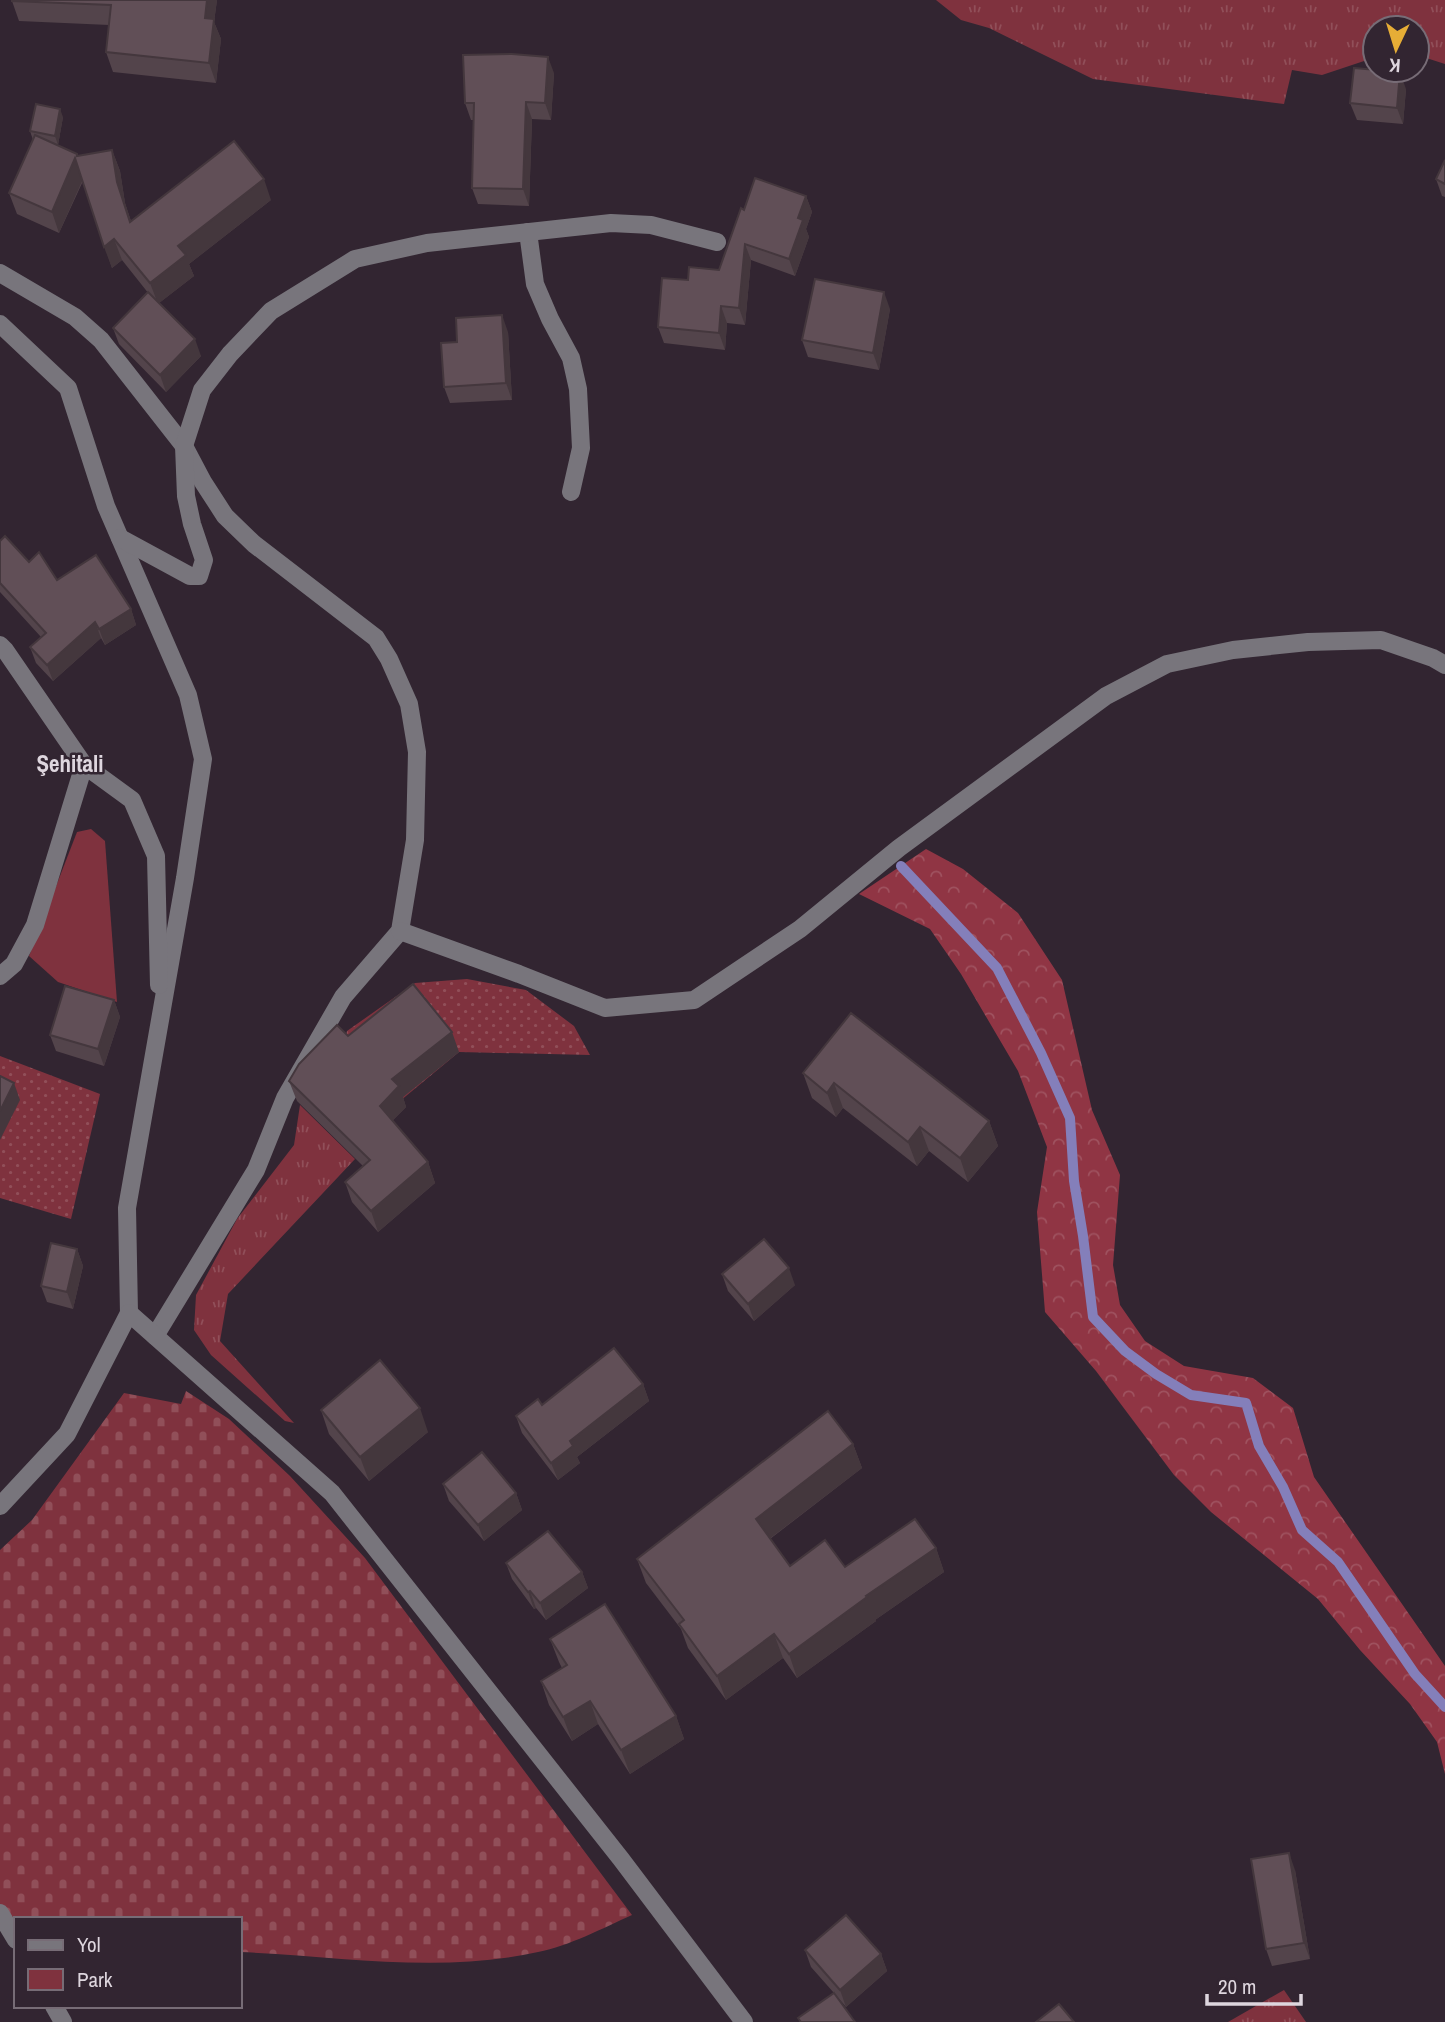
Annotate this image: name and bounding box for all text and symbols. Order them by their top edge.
north arrow [1361,14,1431,84]
text: K [1388,53,1401,79]
district label: Şehitali [36,748,104,779]
legend [14,1917,242,2008]
text: Yol [77,1930,101,1959]
scale bar [1207,1962,1302,2006]
text: Park [77,1965,113,1994]
text: 20 m [1218,1972,1256,2001]

